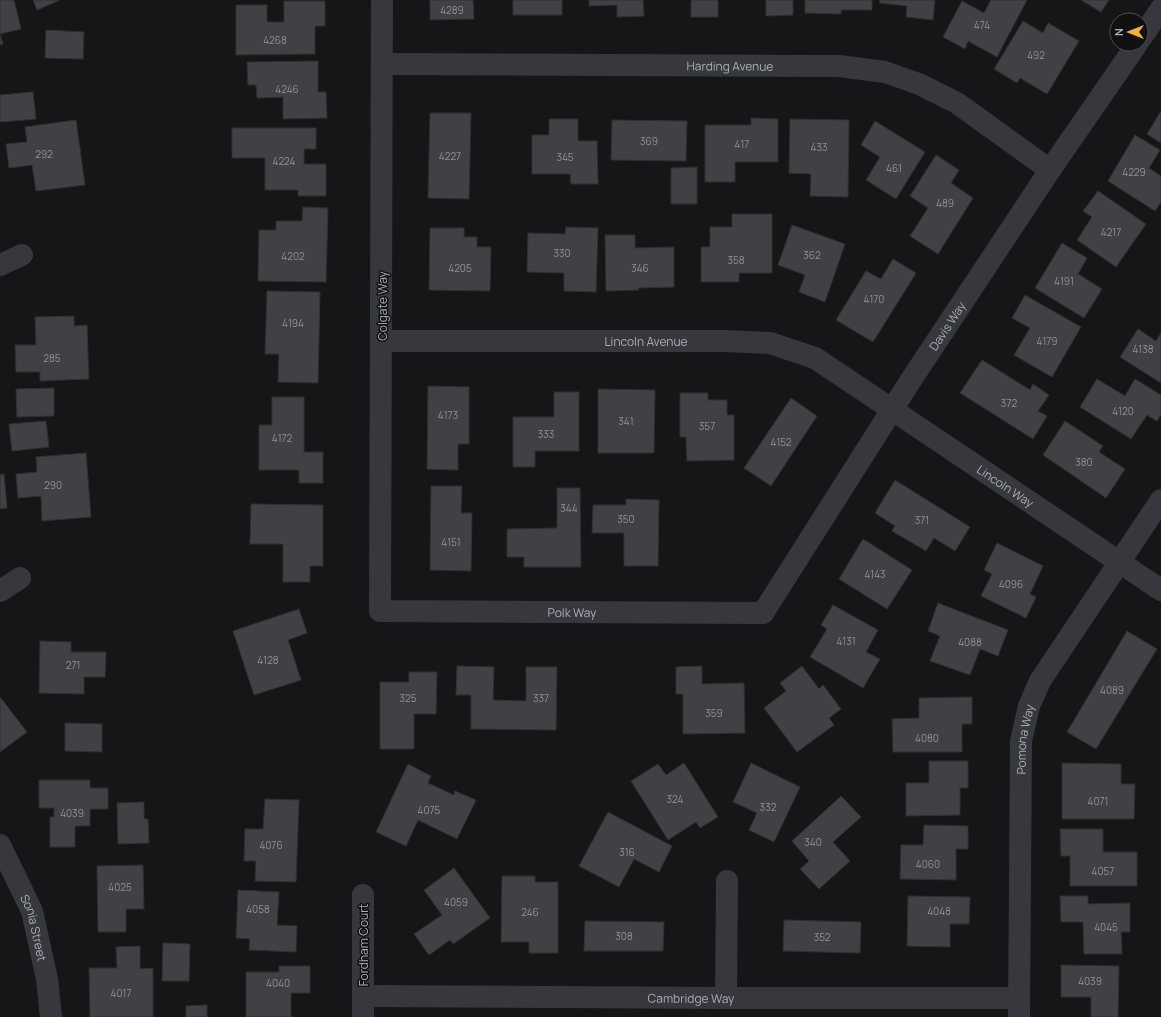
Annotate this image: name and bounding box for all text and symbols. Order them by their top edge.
house number: 4289 [440,3,464,17]
north arrow [1109,12,1149,52]
house number: 474 [974,18,990,32]
text: N [1111,28,1126,36]
house number: 4268 [263,33,287,47]
house number: 492 [1027,48,1045,62]
street label: Harding Avenue [687,57,773,74]
house number: 4246 [275,82,299,96]
house number: 369 [640,134,658,148]
house number: 417 [735,137,749,151]
house number: 433 [811,140,827,154]
house number: 292 [35,147,53,161]
house number: 4227 [439,149,461,163]
house number: 345 [556,150,574,164]
house number: 4224 [273,154,296,168]
house number: 461 [886,161,902,175]
house number: 4229 [1122,165,1146,179]
house number: 489 [936,196,954,210]
house number: 4217 [1101,225,1121,239]
house number: 330 [553,246,571,260]
house number: 362 [803,248,821,262]
house number: 4202 [281,249,305,263]
house number: 358 [727,253,745,267]
house number: 4205 [448,261,472,275]
house number: 346 [631,261,649,275]
street label: Colgate Way [374,271,391,341]
house number: 4191 [1054,274,1074,288]
house number: 4170 [864,292,884,306]
street label: Davis Way [924,297,970,354]
house number: 4194 [282,316,304,330]
street label: Lincoln Avenue [604,333,688,350]
house number: 4179 [1036,334,1058,348]
house number: 4138 [1132,342,1154,356]
house number: 285 [43,351,61,365]
house number: 372 [1001,396,1017,410]
house number: 4120 [1112,404,1134,418]
house number: 4173 [438,408,458,422]
house number: 341 [618,414,634,428]
house number: 357 [699,419,715,433]
house number: 333 [538,427,554,441]
house number: 4172 [272,431,293,445]
house number: 4152 [771,435,792,449]
house number: 380 [1075,455,1093,469]
street label: Lincoln Way [974,461,1038,511]
house number: 290 [44,478,62,492]
house number: 344 [560,501,578,515]
house number: 350 [617,512,635,526]
house number: 371 [915,513,929,527]
house number: 4151 [441,535,461,549]
house number: 4143 [864,567,886,581]
house number: 4096 [999,577,1023,591]
street label: Polk Way [548,603,597,621]
house number: 4131 [836,634,856,648]
house number: 4088 [958,635,982,649]
house number: 4128 [257,653,279,667]
house number: 271 [66,658,80,672]
house number: 4089 [1100,683,1124,697]
house number: 325 [399,691,417,705]
house number: 337 [533,691,549,705]
street label: Pomona Way [1012,702,1038,775]
house number: 359 [705,706,723,720]
house number: 4080 [915,731,939,745]
house number: 324 [667,792,684,806]
house number: 4071 [1088,794,1108,808]
house number: 332 [760,800,777,814]
house number: 4075 [418,803,441,817]
house number: 4039 [60,806,84,820]
house number: 340 [804,835,822,849]
house number: 4076 [259,838,283,852]
house number: 316 [619,845,635,859]
house number: 4060 [916,857,940,871]
house number: 4057 [1092,864,1114,878]
house number: 4025 [108,880,132,894]
street label: Sonia Street [17,891,51,963]
house number: 4059 [444,895,468,909]
house number: 4058 [246,902,270,916]
street label: Fordham Court [355,904,372,986]
house number: 4048 [927,904,951,918]
house number: 246 [521,905,539,919]
house number: 4045 [1094,920,1118,934]
house number: 308 [615,929,633,943]
house number: 352 [814,930,831,944]
house number: 4039 [1078,974,1102,988]
house number: 4040 [266,976,290,990]
house number: 4017 [111,986,131,1000]
street label: Cambridge Way [648,989,735,1007]

